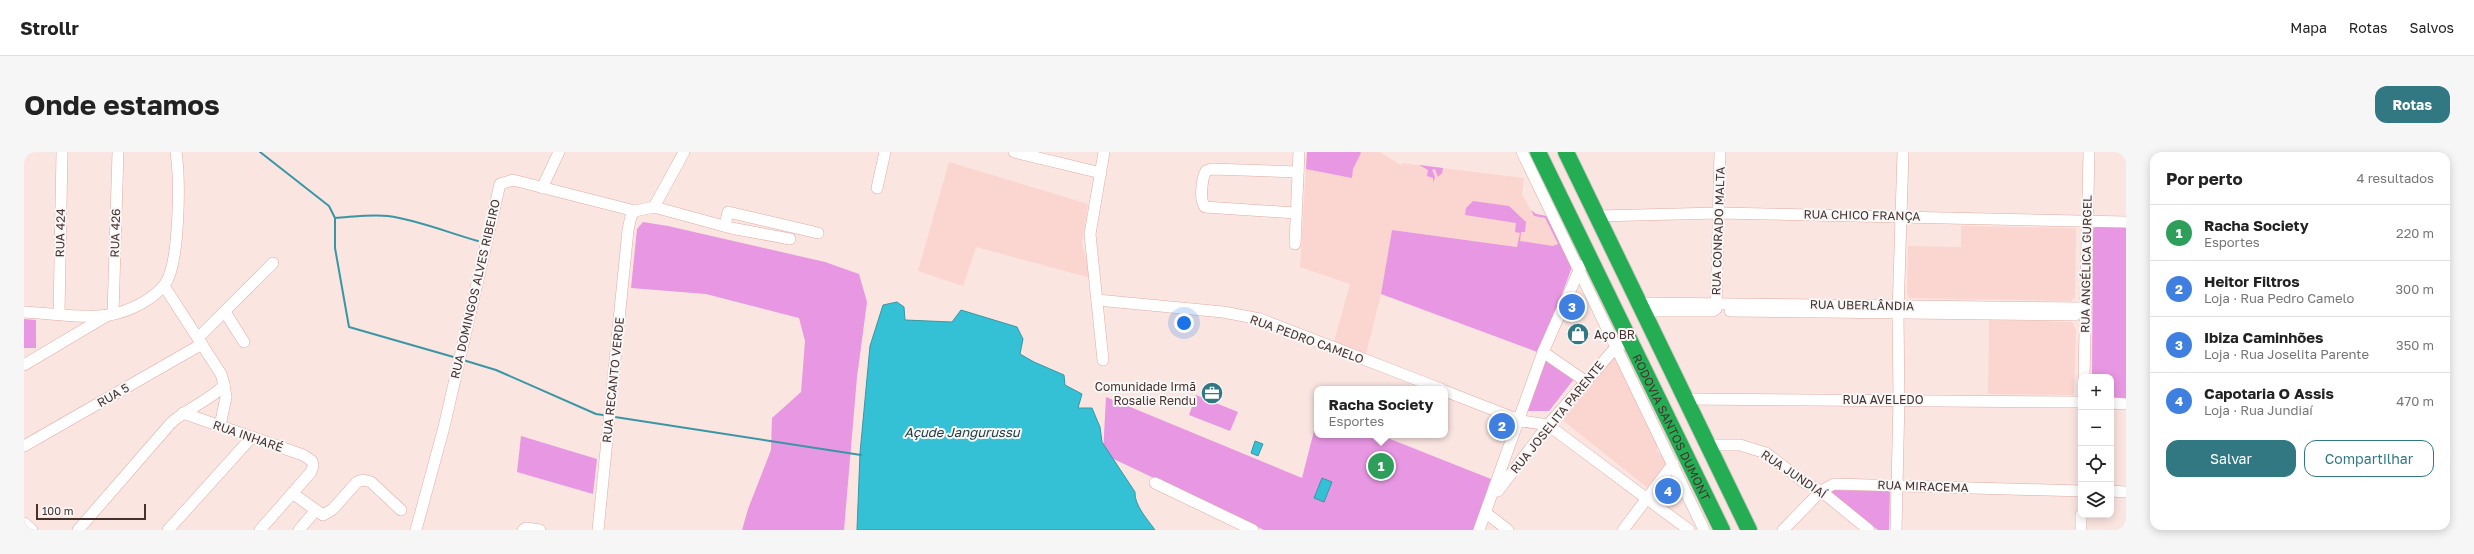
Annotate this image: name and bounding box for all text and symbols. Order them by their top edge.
text: Strollr [20,16,79,39]
text: Mapa [2290,19,2327,36]
text: Rotas [2349,19,2388,36]
text: Salvos [2410,19,2454,36]
button: Rotas [2375,86,2450,123]
text: Onde estamos [24,88,220,121]
street label: RUA CONRADO MALTA [1708,166,1728,296]
text: Por perto [2166,168,2243,189]
text: 4 resultados [2356,170,2434,186]
street label: RUA ANGÉLICA GURGEL [2077,195,2095,333]
street label: RUA DOMINGOS ALVES RIBEIRO [447,198,503,380]
street label: RUA CHICO FRANÇA [1803,206,1921,224]
street label: RUA 424 [52,208,68,258]
street label: RUA 426 [107,208,123,258]
text: Racha Society [2204,216,2309,234]
text: 1 [2176,225,2182,241]
text: 220 m [2396,225,2434,241]
text: Esportes [2204,234,2260,250]
text: Heitor Filtros [2204,272,2300,290]
text: 2 [2175,281,2183,297]
text: 300 m [2396,281,2434,297]
text: Loja · Rua Pedro Camelo [2204,290,2354,306]
pin: 3 [1559,292,1585,322]
street label: RUA UBERLÂNDIA [1810,297,1914,313]
street label: RUA PEDRO CAMELO [1248,311,1366,367]
your location [1174,313,1194,333]
street label: RUA RECANTO VERDE [599,316,627,444]
shop icon: Aço BR [1565,321,1591,347]
place label: Aço BR [1594,327,1635,342]
text: Ibiza Caminhões [2204,328,2324,346]
text: 3 [2175,337,2183,353]
text: 350 m [2396,337,2434,353]
text: Loja · Rua Joselita Parente [2204,346,2369,362]
street label: RODOVIA SANTOS DUMONT [1630,351,1714,504]
street label: RUA JOSELITA PARENTE [1507,358,1607,476]
map controls [2078,374,2114,518]
button: + [2078,374,2114,410]
place label: Comunidade Irmã Rosalie Rendu [1095,379,1196,408]
street label: RUA 5 [94,380,132,410]
office icon: Comunidade Irmã Rosalie Rendu [1199,380,1225,406]
text: Capotaria O Assis [2204,384,2334,402]
popup [1314,386,1448,438]
street label: RUA AVELEDO [1842,392,1924,407]
text: 4 [2175,393,2183,409]
text: 470 m [2396,393,2434,409]
text: Racha Society [1329,395,1433,413]
text: Loja · Rua Jundiaí [2204,402,2313,418]
button: − [2078,410,2114,446]
pin: 2 [1489,411,1515,441]
text: Esportes [1329,413,1384,429]
street label: RUA INHARÉ [211,417,285,455]
water label: Açude Jangurussu [904,424,1021,440]
button: Salvar [2166,440,2296,477]
button: Compartilhar [2304,440,2434,477]
button: locate [2078,446,2114,482]
street label: RUA JUNDIAÍ [1758,447,1831,502]
pin: 1 [1368,451,1394,481]
pin: 4 [1655,476,1681,506]
street label: RUA MIRACEMA [1877,477,1969,495]
button: layers [2078,482,2114,518]
scale bar [36,502,146,521]
text: 100 m [42,504,73,517]

